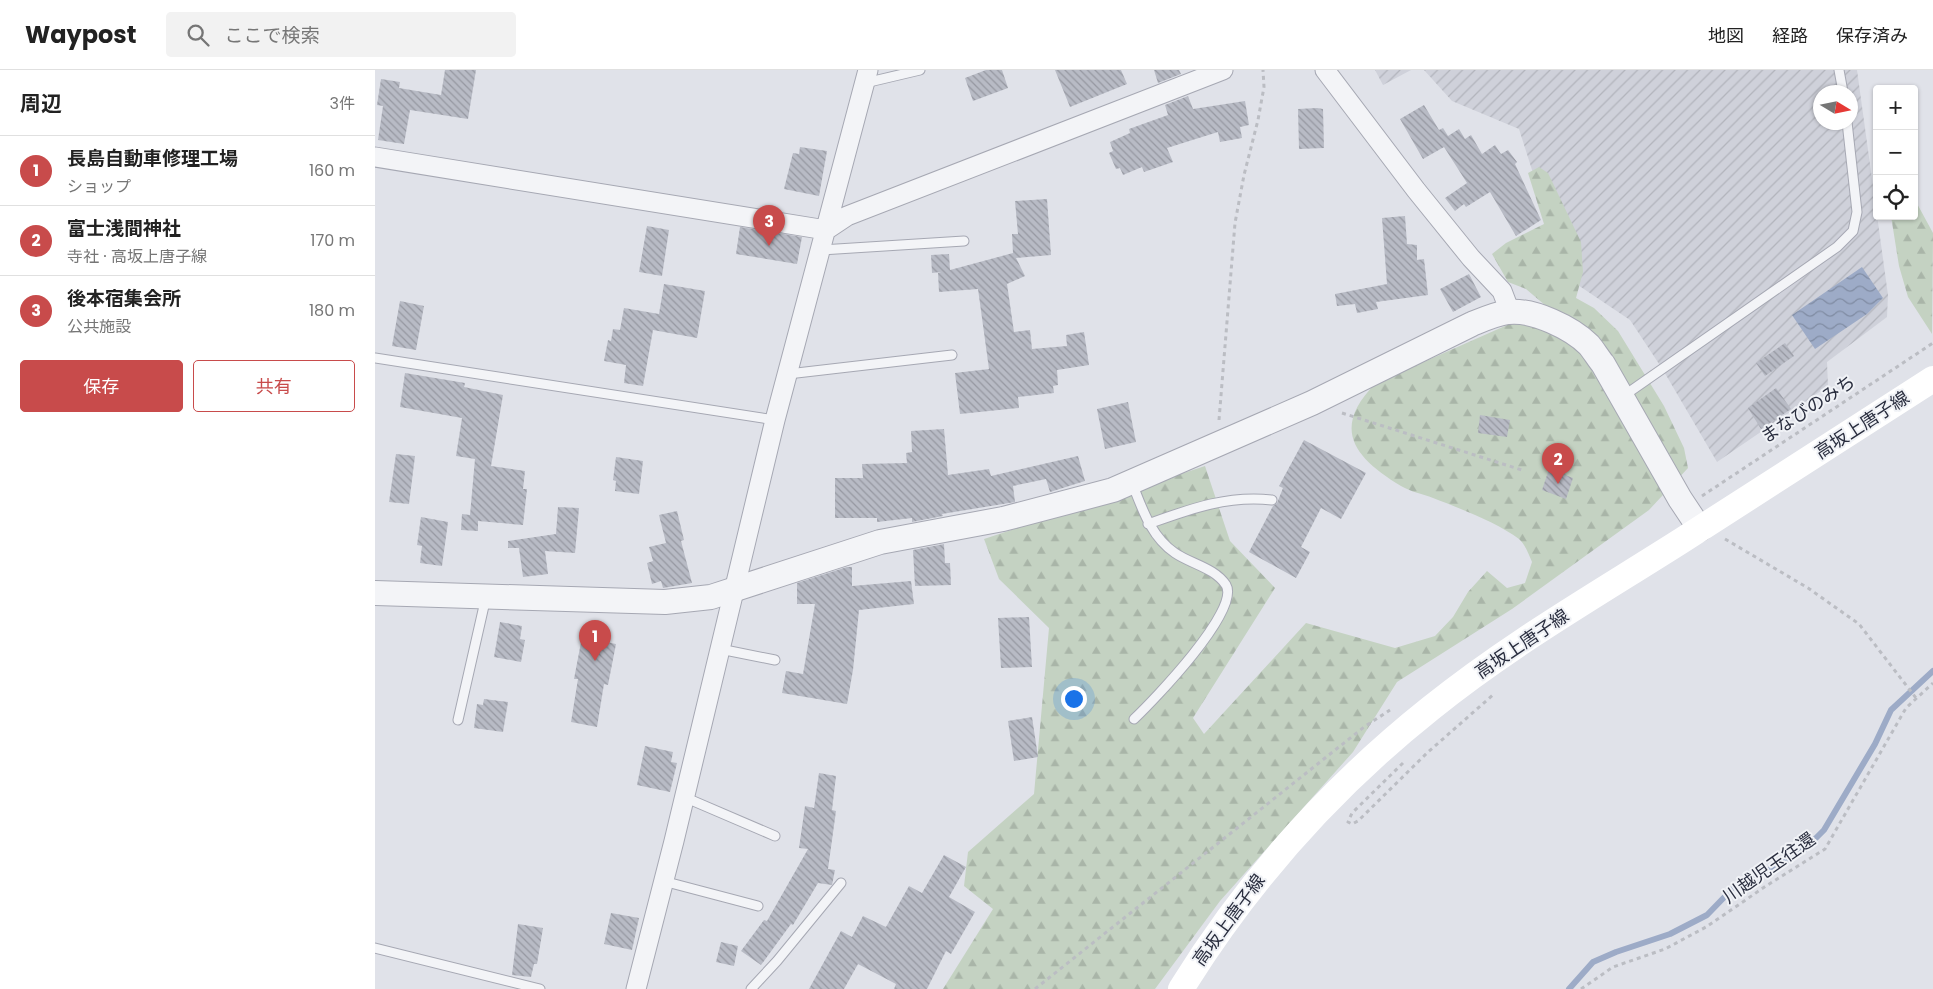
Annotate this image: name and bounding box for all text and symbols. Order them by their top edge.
search box [166,12,516,57]
text: Waypost [25,18,136,51]
icon: search [184,21,212,49]
text: ここで検索 [224,22,319,49]
text: 地図 [1708,23,1744,48]
text: 経路 [1772,23,1808,48]
text: 保存済み [1836,23,1908,48]
north arrow [1813,85,1858,130]
map controls [1873,85,1918,220]
button: + [1873,85,1918,130]
text: 周辺 [20,89,62,118]
text: 3件 [330,92,355,115]
button: − [1873,130,1918,175]
text: 長島自動車修理工場 [67,145,238,172]
text: 1 [33,159,39,182]
text: 160 m [309,159,355,182]
text: ショップ [67,175,131,198]
button: locate [1873,175,1918,220]
pin: 3 [753,205,785,246]
text: 富士浅間神社 [67,215,181,242]
text: 2 [31,229,41,252]
text: 170 m [310,229,355,252]
text: 寺社 · 高坂上唐子線 [67,245,207,268]
text: 後本宿集会所 [67,285,181,312]
text: 3 [31,299,41,322]
text: 180 m [309,299,355,322]
text: 公共施設 [67,315,131,338]
button: 保存 [20,360,183,412]
button: 共有 [193,360,355,412]
street label: まなびのみち [1756,369,1860,448]
street label: 高坂上唐子線 [1810,385,1914,464]
pin: 2 [1542,443,1574,484]
street label: 高坂上唐子線 [1470,603,1573,684]
pin: 1 [579,620,611,661]
your location [1061,686,1087,712]
street label: 川越児玉往還 [1717,826,1820,909]
street label: 高坂上唐子線 [1187,869,1270,971]

